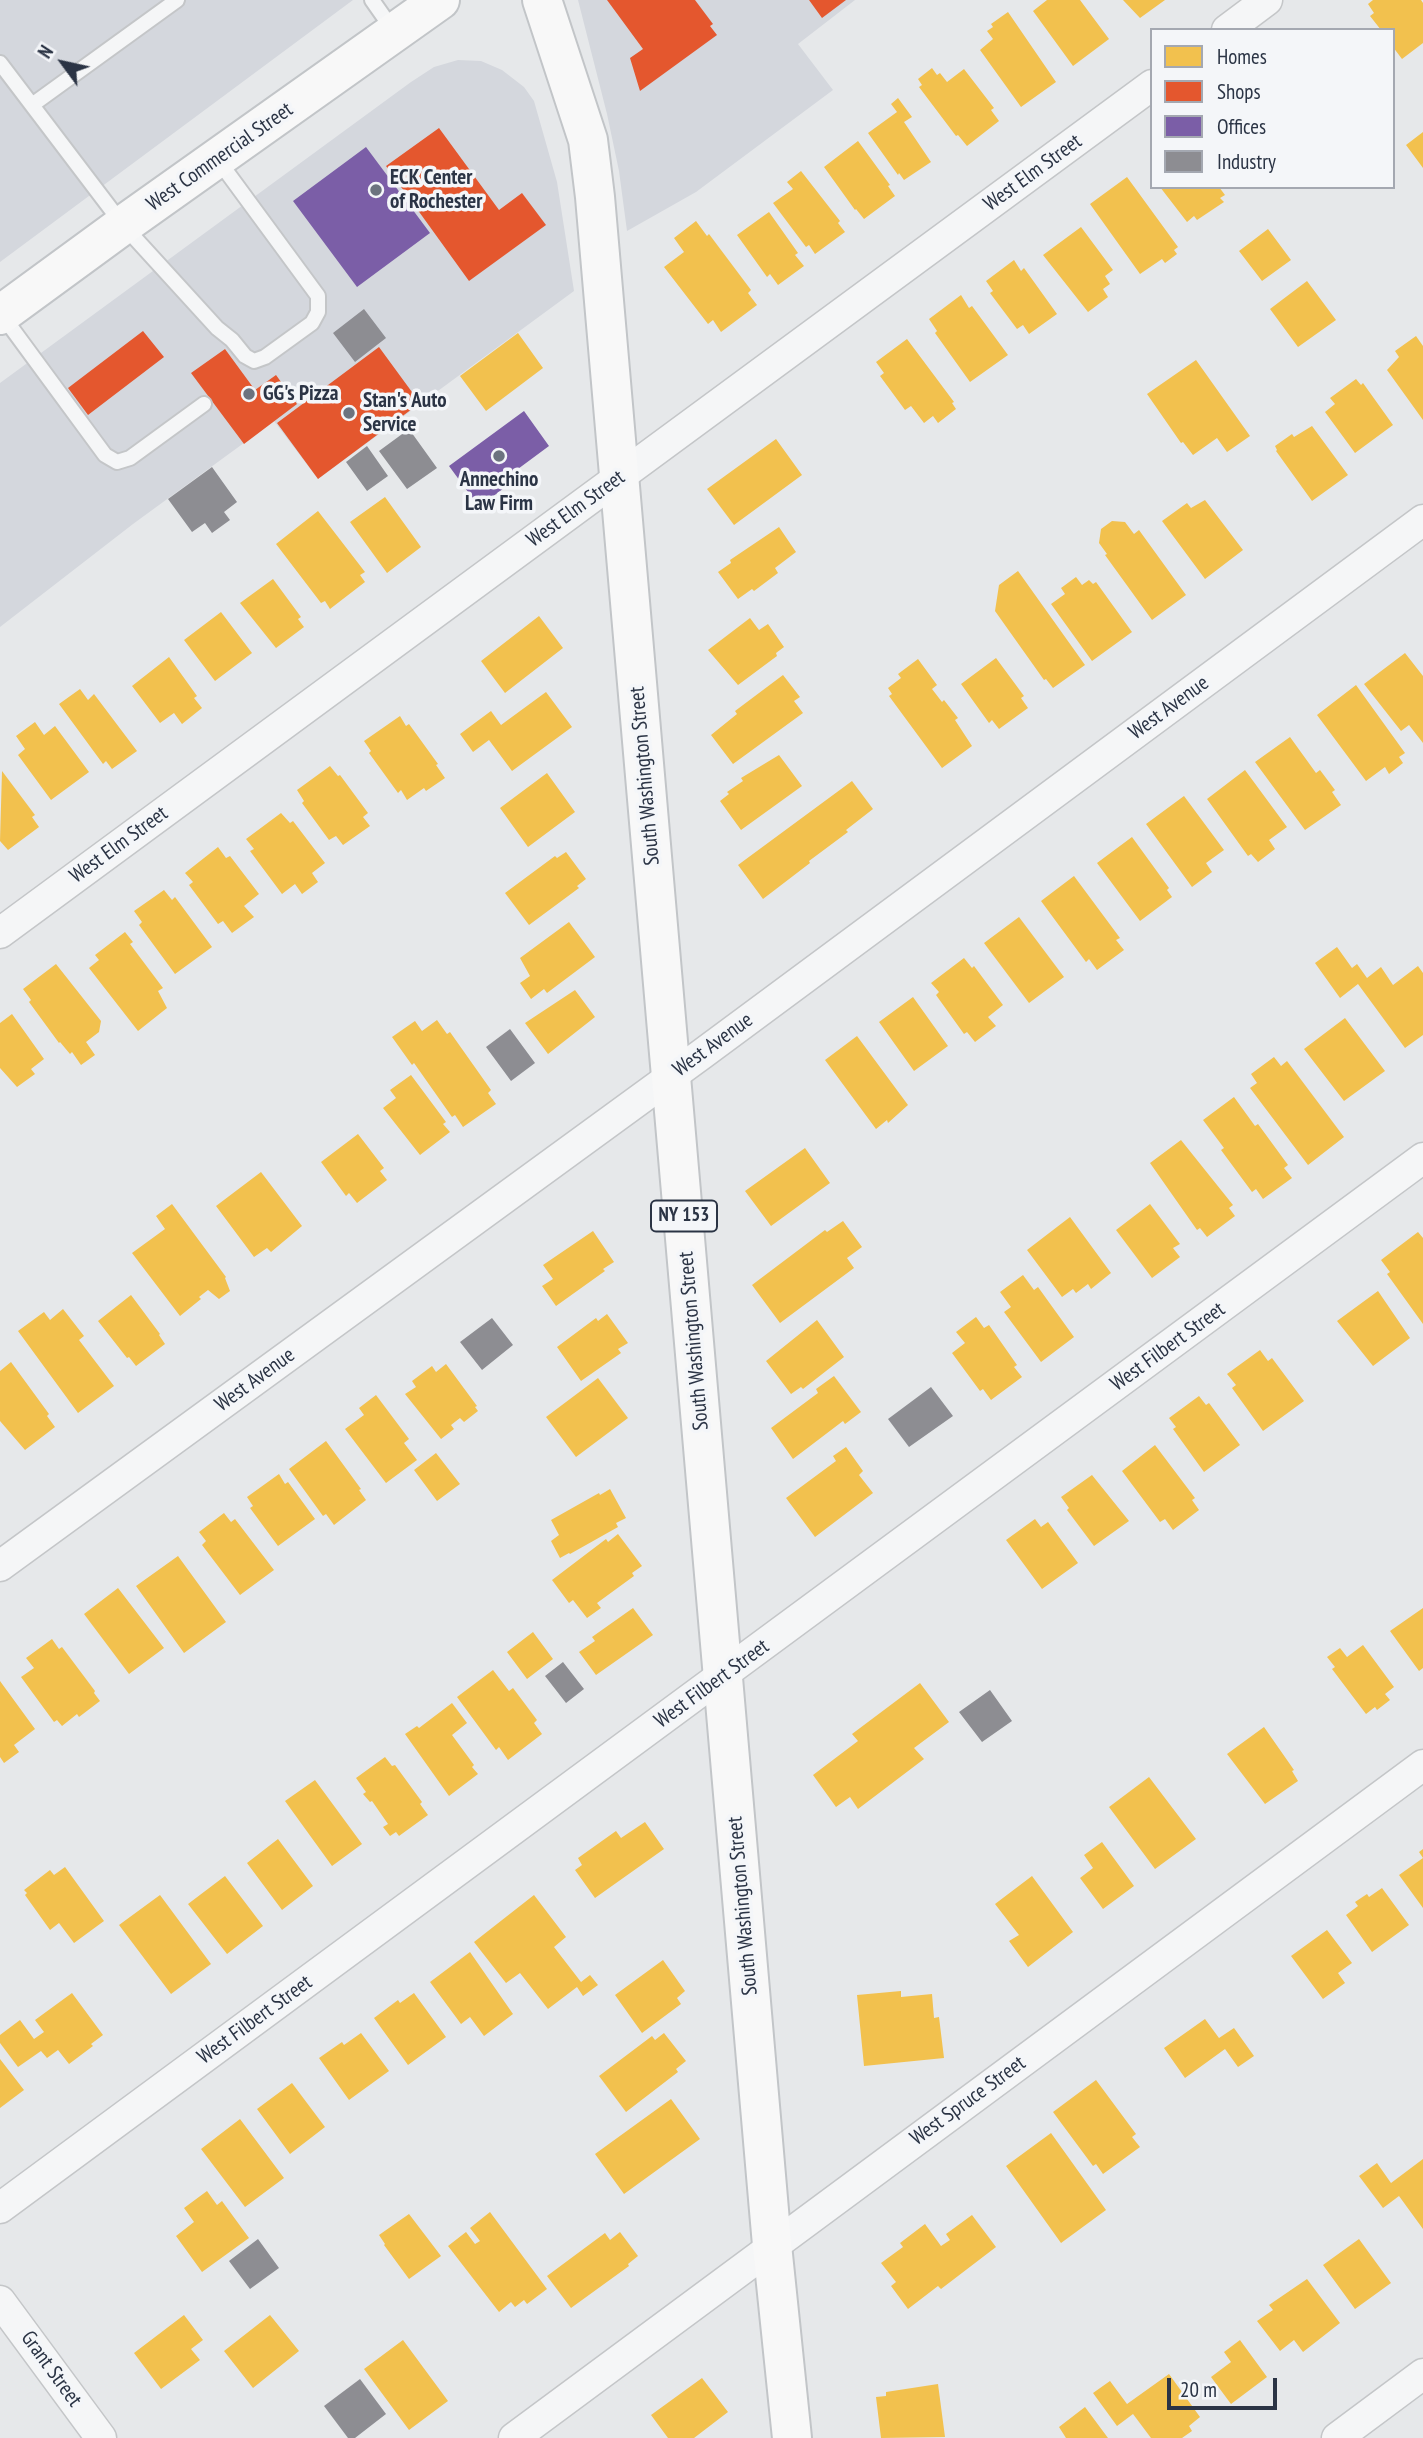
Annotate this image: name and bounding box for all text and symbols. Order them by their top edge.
north arrow [28,28,98,98]
legend [1150,28,1395,189]
text: N [33,41,58,62]
text: Homes [1217,43,1267,70]
text: Shops [1217,78,1261,105]
street label: West Commercial Street [142,97,298,217]
text: Offices [1217,113,1266,140]
street label: West Elm Street [979,129,1087,217]
text: Industry [1217,148,1276,175]
place label: ECK Center of Rochester [390,165,482,215]
marker: ECK Center of Rochester [368,182,384,198]
place label: GG's Pizza [263,381,338,407]
marker: GG's Pizza [241,386,257,402]
place label: Stan's Auto Service [363,388,447,438]
marker: Stan's Auto Service [341,405,357,421]
marker: Annechino Law Firm [491,448,507,464]
street label: West Elm Street [522,465,630,553]
place label: Annechino Law Firm [460,467,538,517]
street label: West Avenue [1124,671,1214,745]
street label: South Washington Street [625,686,665,866]
street label: West Elm Street [65,801,173,889]
street label: West Avenue [668,1008,758,1082]
road number: NY 153 [651,1200,717,1232]
street label: South Washington Street [674,1251,714,1431]
street label: West Filbert Street [1106,1297,1230,1397]
street label: West Avenue [210,1343,300,1417]
street label: West Filbert Street [650,1634,774,1734]
street label: South Washington Street [723,1816,763,1996]
street label: West Filbert Street [193,1970,317,2070]
street label: West Spruce Street [906,2051,1030,2151]
street label: Grant Street [15,2326,87,2412]
scale bar [1171,2364,1281,2408]
text: 20 m [1180,2376,1217,2403]

